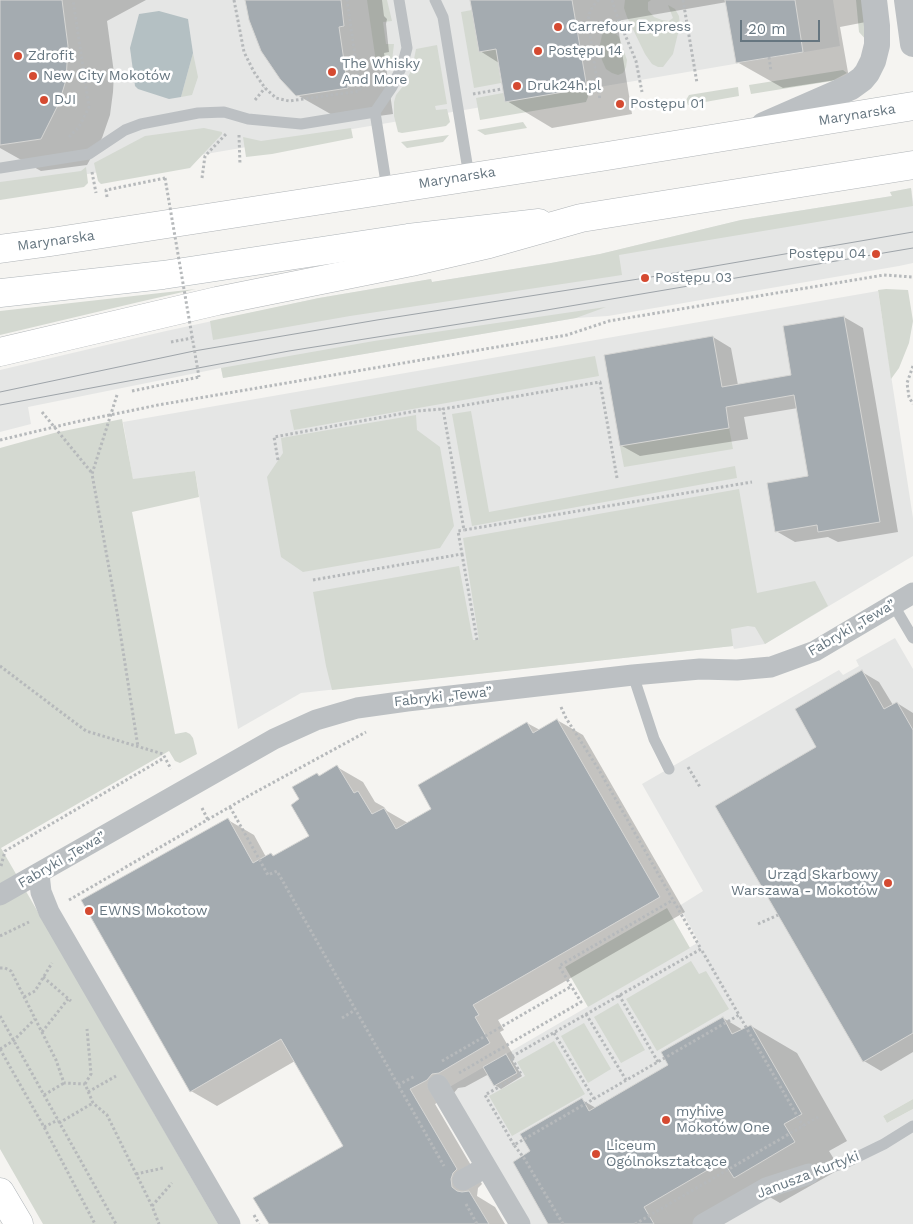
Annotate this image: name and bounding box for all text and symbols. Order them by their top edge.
scale bar [743,10,823,42]
place label: Carrefour Express [568,19,691,35]
text: 20 m [748,20,786,38]
marker: Carrefour Express [552,21,564,33]
place label: Postępu 14 [548,43,622,59]
marker: Postępu 14 [532,45,544,57]
place label: Zdrofit [28,48,74,64]
marker: Zdrofit [12,50,24,62]
place label: The Whisky And More [342,56,420,88]
marker: The Whisky And More [326,66,338,78]
place label: New City Mokotów [43,68,171,84]
marker: New City Mokotów [27,70,39,82]
place label: Druk24h.pl [527,78,601,94]
marker: Druk24h.pl [511,80,523,92]
place label: DJI [54,92,76,108]
marker: DJI [38,94,50,106]
place label: Postępu 01 [630,96,704,112]
marker: Postępu 01 [614,98,626,110]
street label: Marynarska [817,101,897,129]
street label: Marynarska [417,164,497,192]
street label: Marynarska [16,227,96,255]
place label: Postępu 04 [788,246,866,262]
marker: Postępu 04 [870,248,882,260]
place label: Postępu 03 [655,270,732,286]
marker: Postępu 03 [639,272,651,284]
street label: Fabryki „Tewa” [805,596,899,660]
street label: Fabryki „Tewa” [393,683,493,711]
street label: Fabryki „Tewa” [15,828,109,892]
place label: Urząd Skarbowy Warszawa - Mokotów [731,867,878,900]
marker: Urząd Skarbowy Warszawa - Mokotów [882,877,894,889]
place label: EWNS Mokotow [99,903,207,919]
marker: EWNS Mokotow [83,905,95,917]
place label: myhive Mokotów One [676,1104,770,1136]
marker: myhive Mokotów One [660,1114,672,1126]
place label: Liceum Ogólnokształcące [606,1138,727,1170]
marker: Liceum Ogólnokształcące [590,1148,602,1160]
street label: Janusza Kurtyki [755,1148,861,1202]

